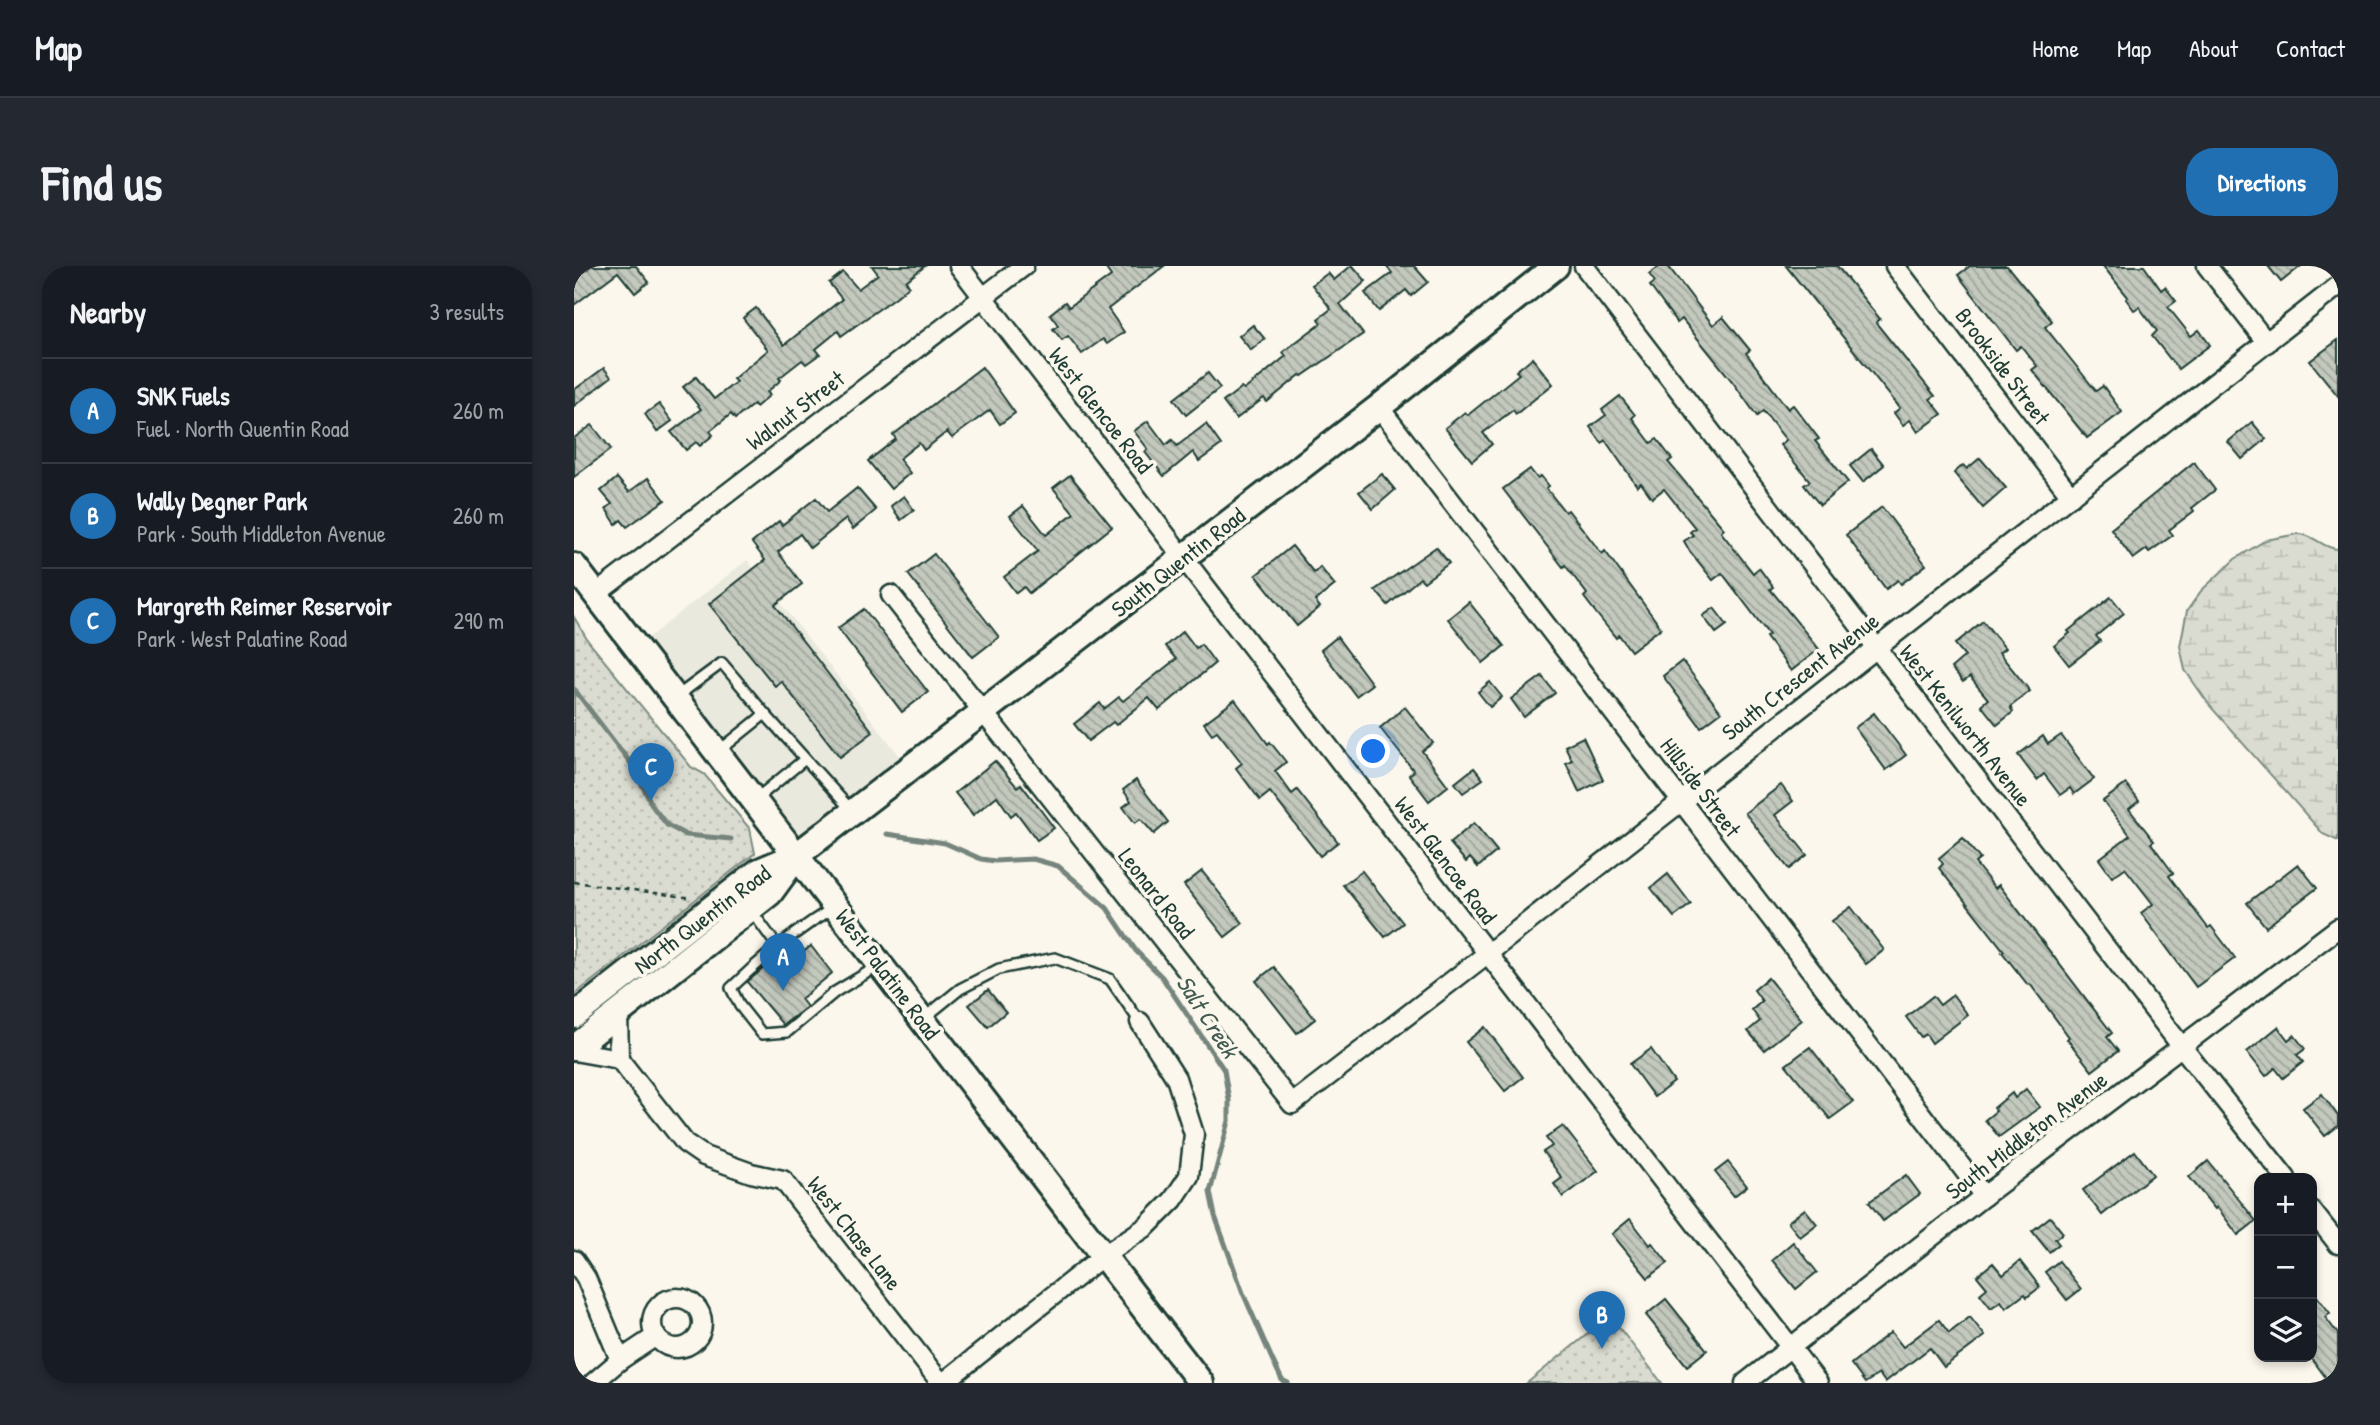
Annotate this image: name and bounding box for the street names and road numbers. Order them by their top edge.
street label: Brookside Street [1949,301,2058,432]
street label: West Glencoe Road [1042,340,1160,480]
street label: Walnut Street [739,362,851,457]
street label: South Quentin Road [1105,500,1251,624]
street label: South Crescent Avenue [1715,605,1885,747]
street label: West Kenilworth Avenue [1893,637,2039,813]
street label: Hillside Street [1653,731,1749,844]
street label: West Glencoe Road [1388,790,1504,930]
street label: Leonard Road [1112,841,1202,945]
street label: North Quentin Road [627,857,777,981]
street label: West Palatine Road [829,902,947,1046]
street label: South Middleton Avenue [1939,1064,2113,1206]
street label: West Chase Lane [801,1169,909,1297]

